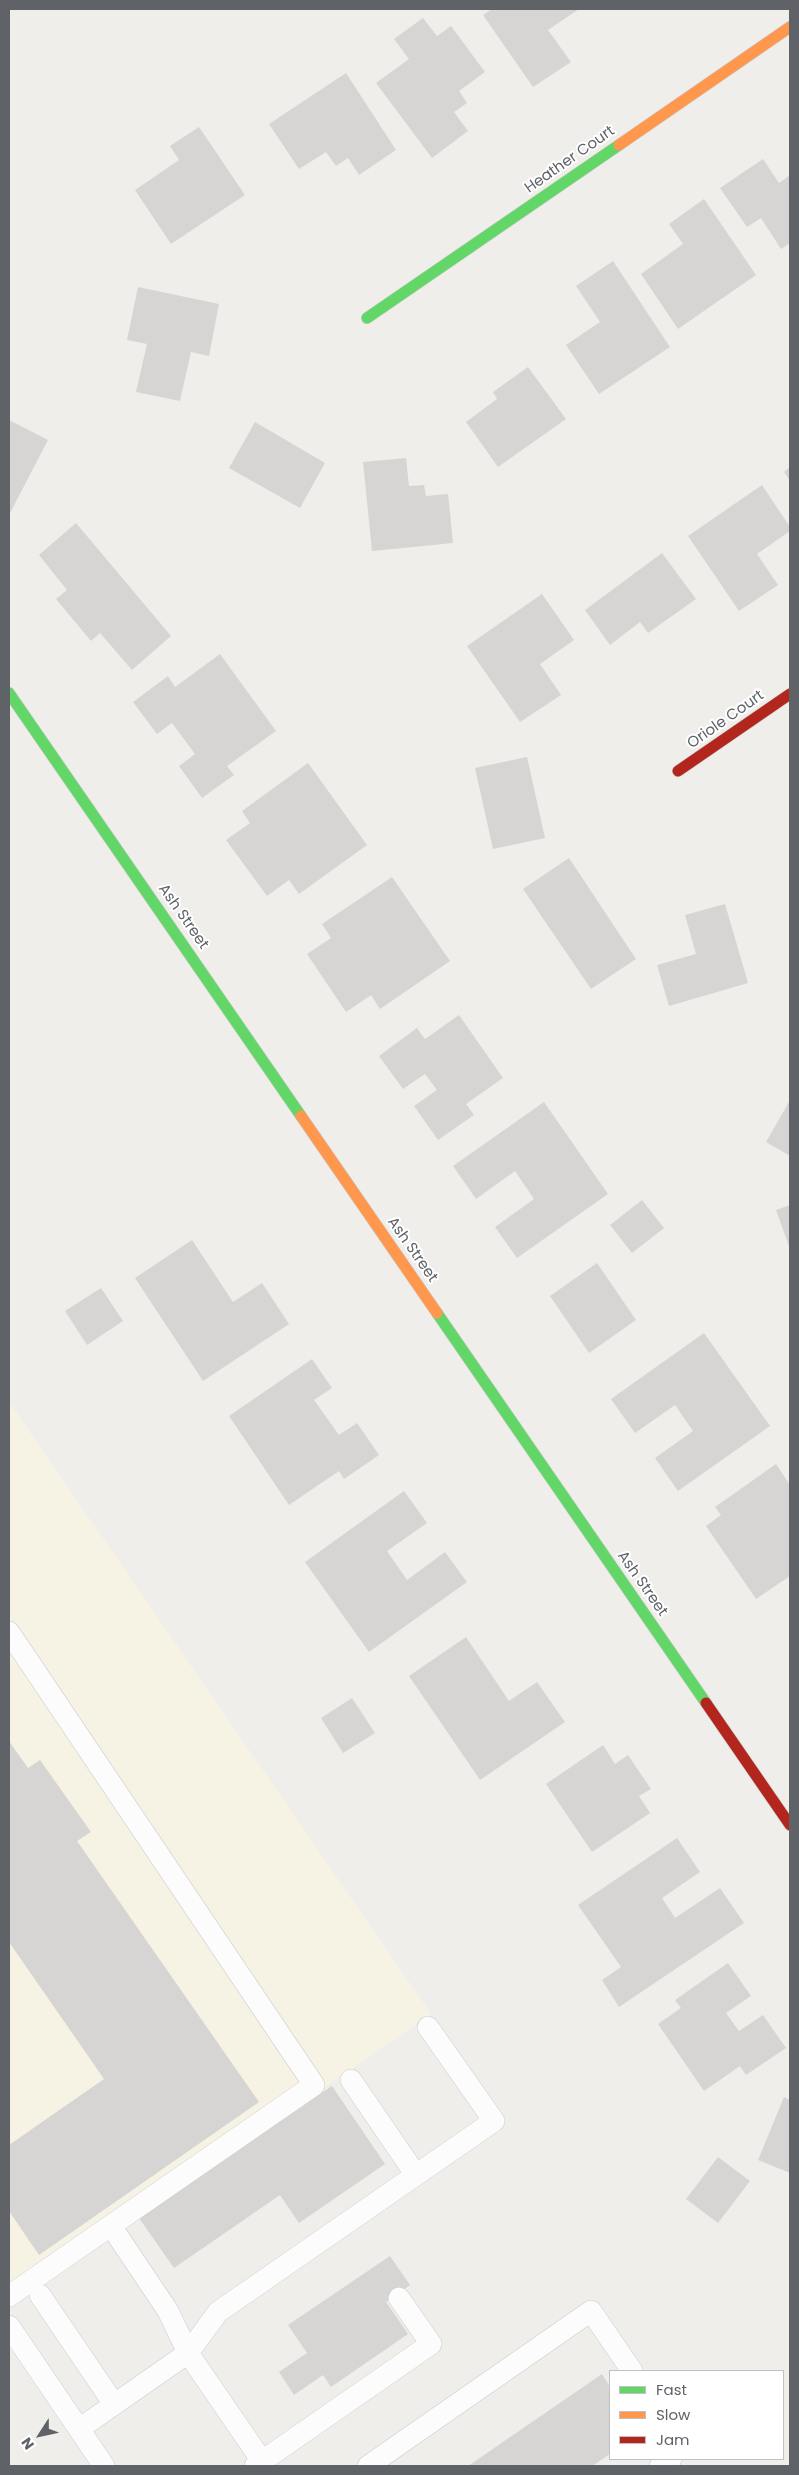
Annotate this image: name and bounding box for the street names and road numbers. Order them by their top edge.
street label: Heather Court [522,122,618,198]
street label: Oriole Court [684,687,768,753]
street label: Ash Street [154,881,212,953]
street label: Ash Street [383,1214,441,1286]
street label: Ash Street [613,1548,671,1620]

